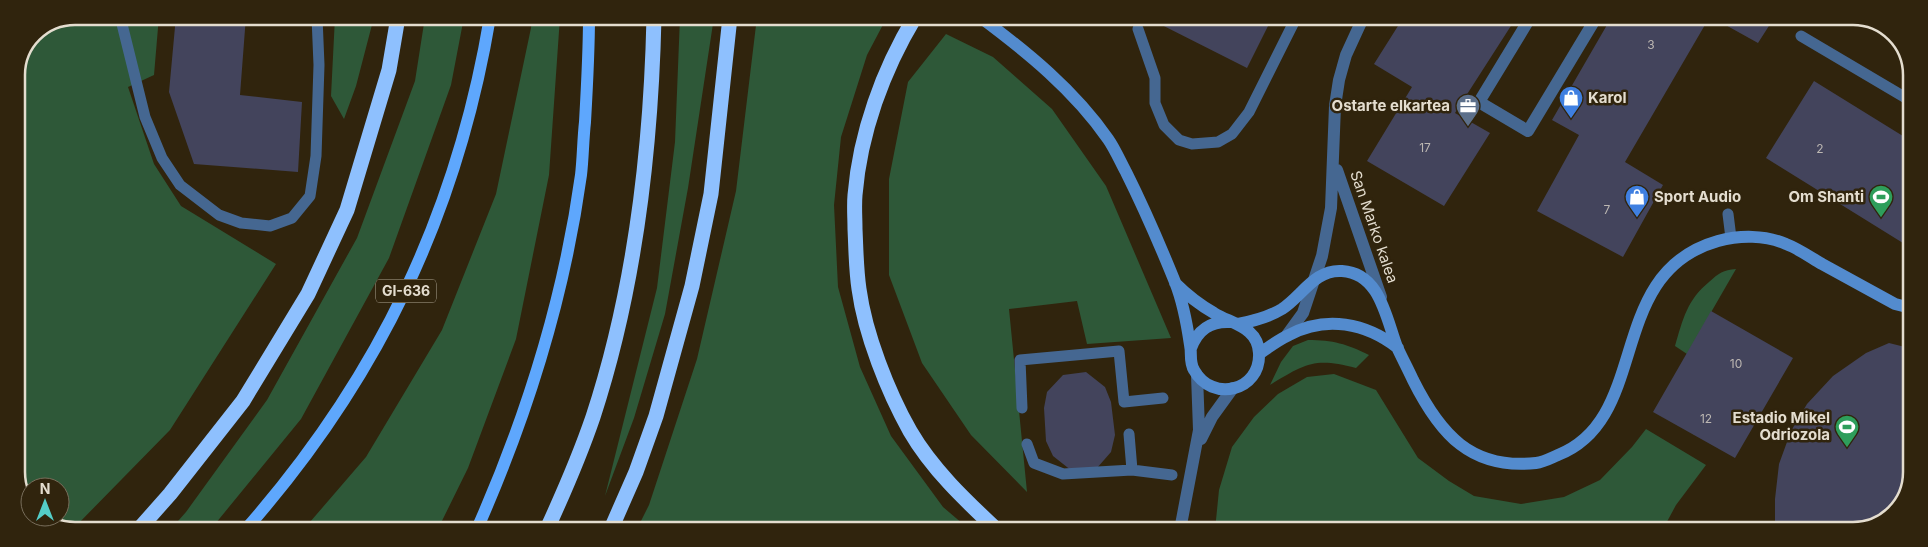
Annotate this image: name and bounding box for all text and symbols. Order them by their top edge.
house number: 3 [1647,37,1655,52]
shop icon: Karol [1558,85,1584,119]
place label: Karol [1588,88,1627,107]
office icon: Ostarte elkartea [1455,93,1481,127]
place label: Ostarte elkartea [1332,96,1450,115]
house number: 17 [1419,140,1431,155]
house number: 2 [1816,141,1824,156]
street label: San Marko kalea [1346,168,1403,286]
shop icon: Sport Audio [1624,184,1650,218]
sports icon: Om Shanti [1868,184,1894,218]
place label: Sport Audio [1654,187,1741,206]
place label: Om Shanti [1788,187,1864,206]
house number: 7 [1604,202,1611,217]
road number: GI-636 [376,280,436,302]
house number: 10 [1730,356,1742,371]
place label: Estadio Mikel Odriozola [1733,408,1830,444]
house number: 12 [1700,411,1712,426]
sports icon: Estadio Mikel Odriozola [1834,414,1860,448]
north arrow [20,477,70,527]
text: N [40,480,50,497]

